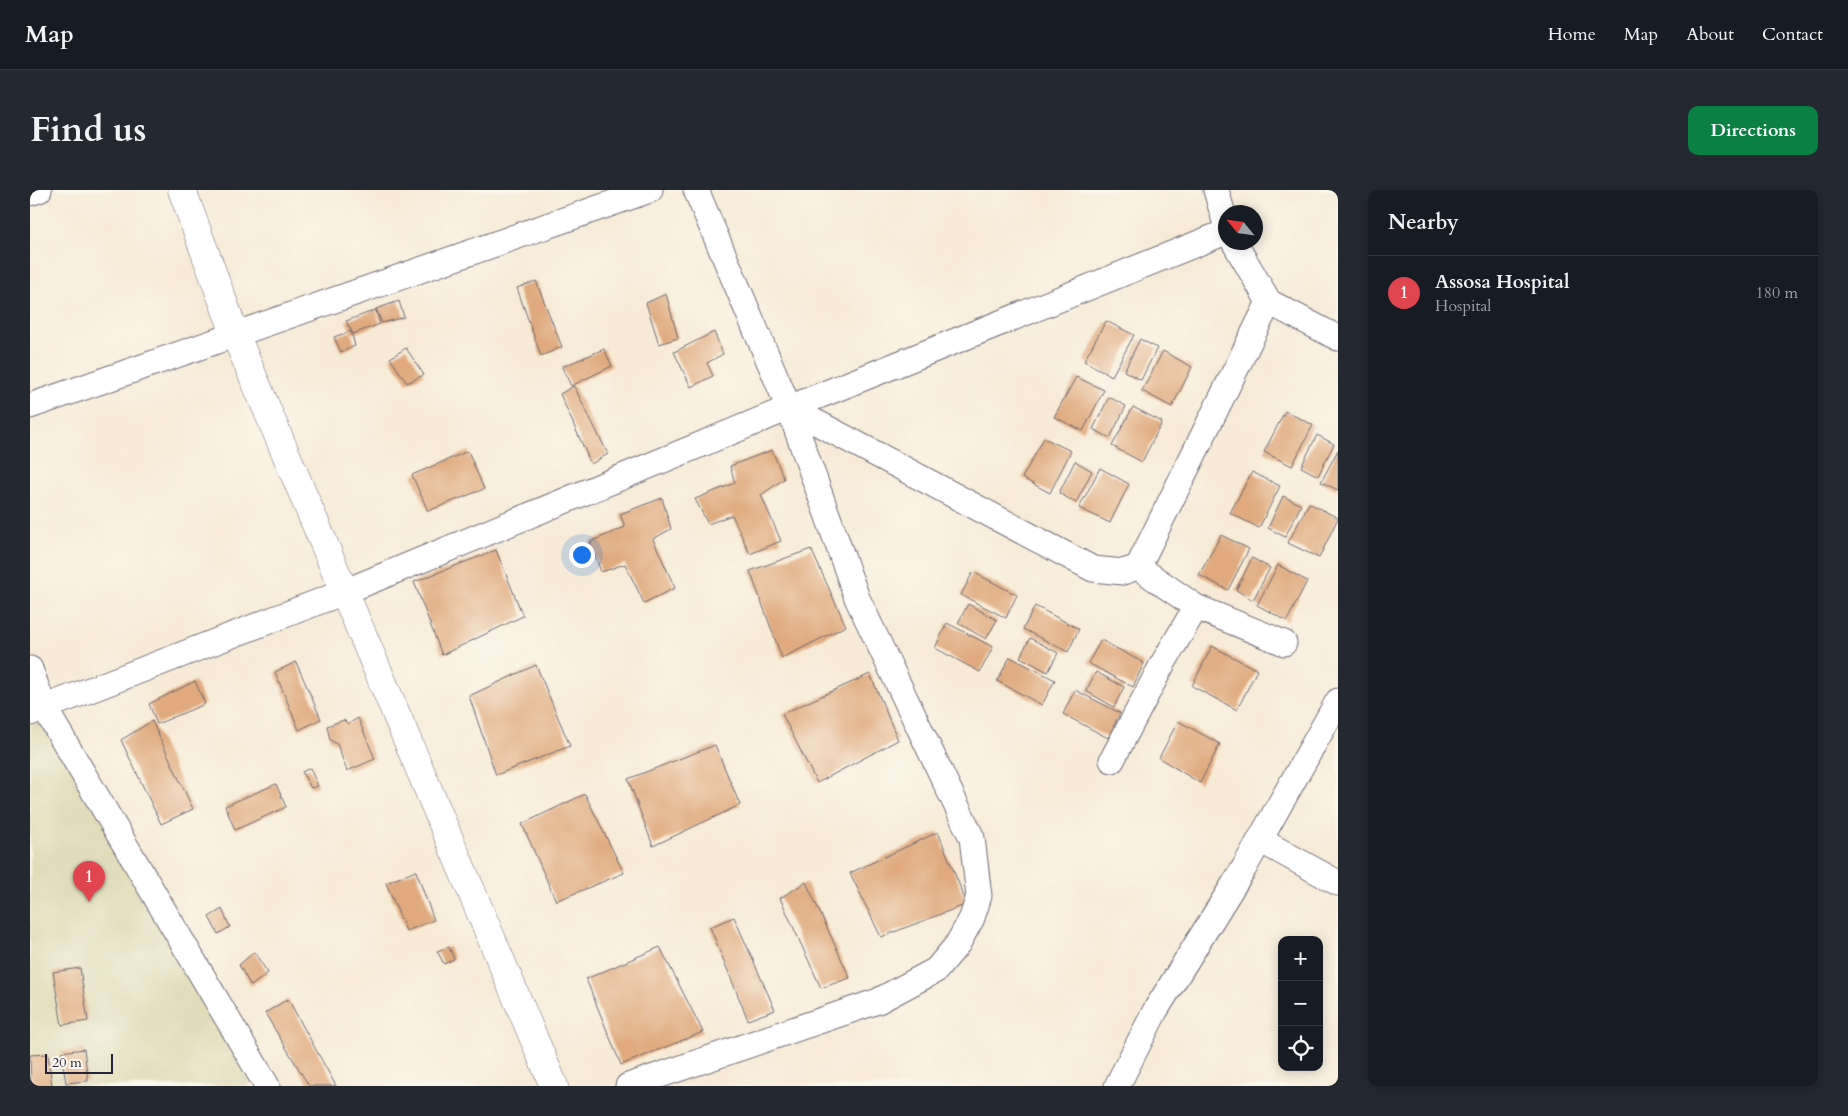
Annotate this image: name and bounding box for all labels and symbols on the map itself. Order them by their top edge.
north arrow [1218,205,1263,250]
your location [569,542,595,568]
pin: 1 [73,861,105,902]
scale bar [45,1051,112,1074]

